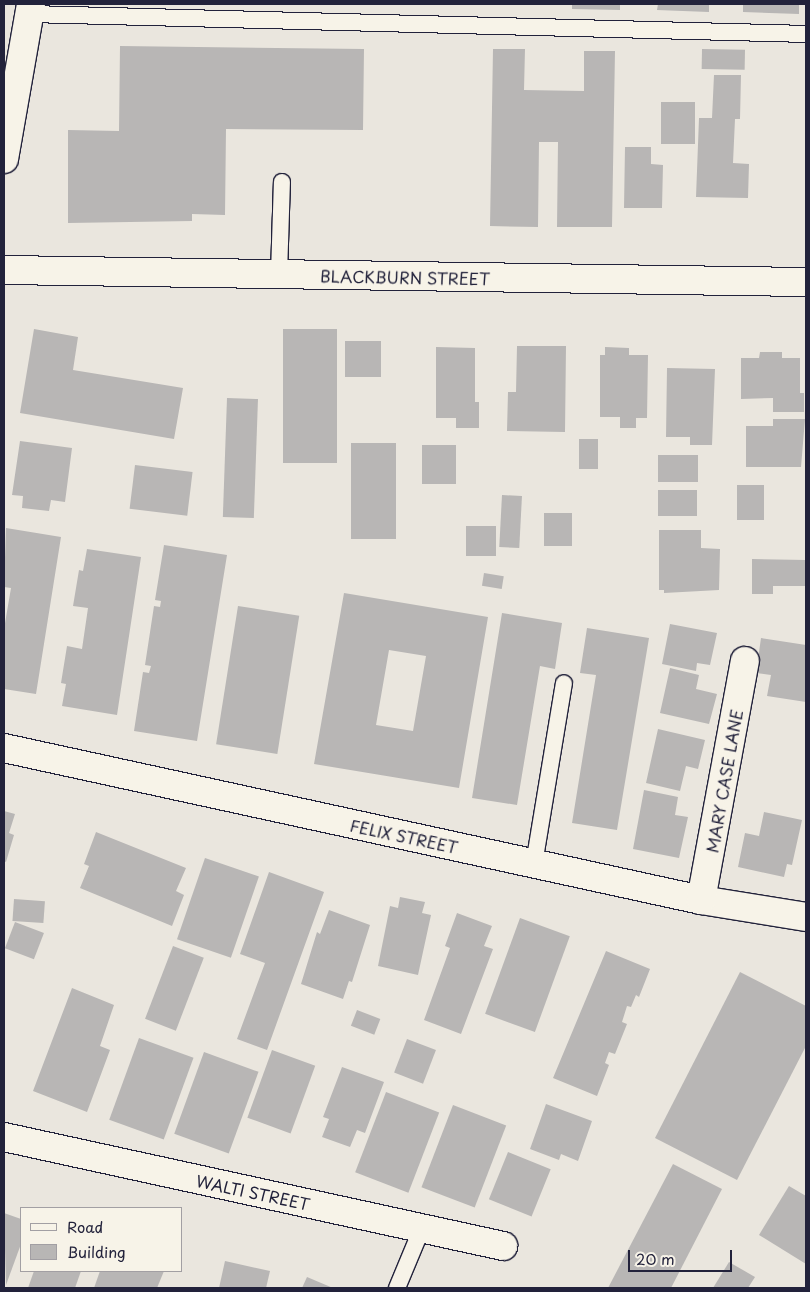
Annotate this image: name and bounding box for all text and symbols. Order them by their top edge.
street label: BLACKBURN STREET [319,266,491,288]
street label: MARY CASE LANE [702,707,746,855]
street label: FELIX STREET [347,815,461,857]
street label: WALTI STREET [193,1170,313,1214]
legend [20,1207,182,1272]
text: Road [67,1215,103,1238]
text: Building [67,1240,126,1263]
scale bar [630,1240,734,1272]
text: 20 m [636,1247,675,1270]

